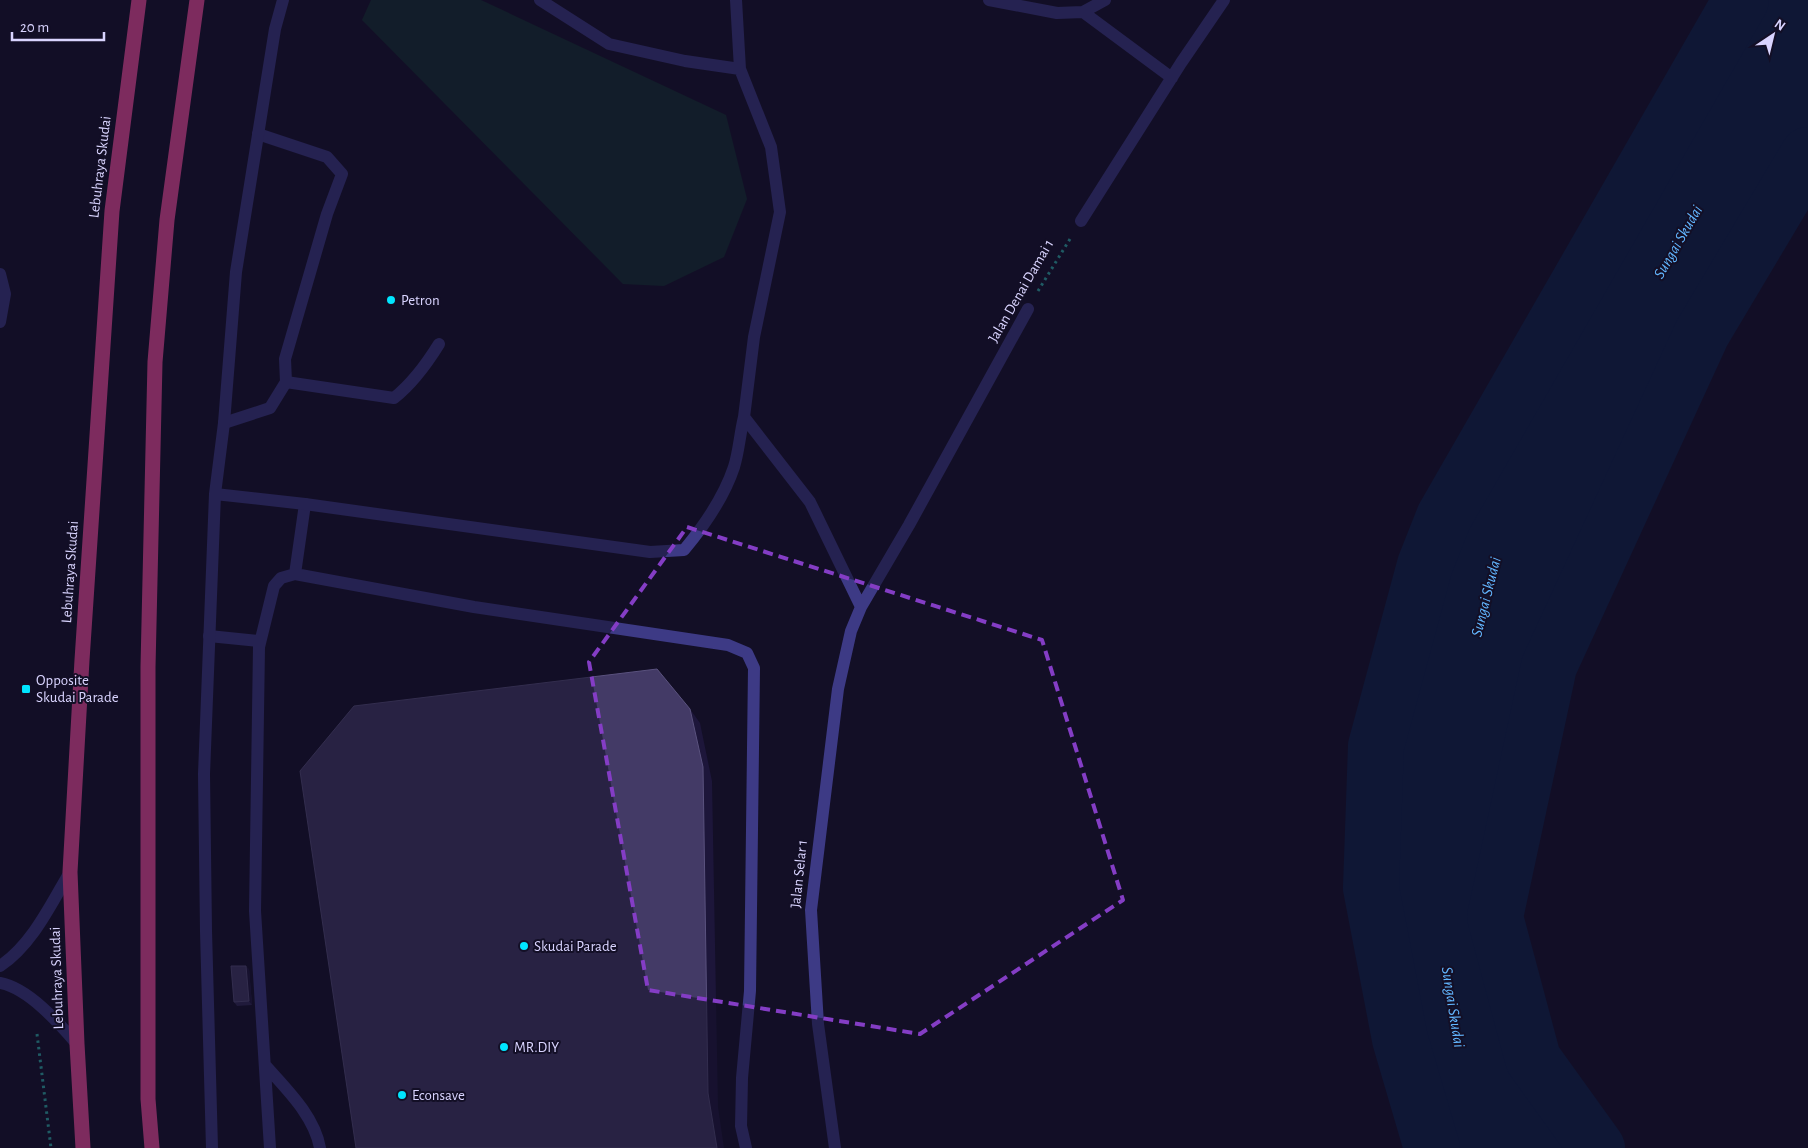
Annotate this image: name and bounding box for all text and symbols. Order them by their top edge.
scale bar [12,10,105,42]
north arrow [1748,10,1798,60]
text: N [1772,17,1788,34]
text: 20 m [20,20,49,35]
street label: Lebuhraya Skudai [86,115,114,219]
water label: Sungai Skudai [1651,202,1706,281]
street label: Jalan Denai Damai 1 [985,237,1057,345]
place label: Petron [401,293,440,308]
marker: Petron [385,294,397,306]
street label: Lebuhraya Skudai [59,520,81,624]
water label: Sungai Skudai [1468,555,1504,639]
place label: Opposite Skudai Parade [36,673,119,705]
marker: Opposite Skudai Parade [20,683,32,695]
street label: Jalan Selar 1 [788,839,810,909]
street label: Lebuhraya Skudai [48,926,66,1030]
place label: Skudai Parade [534,939,617,954]
marker: Skudai Parade [518,940,530,952]
water label: Sungai Skudai [1439,965,1467,1049]
place label: MR.DIY [514,1040,559,1055]
marker: MR.DIY [498,1041,510,1053]
place label: Econsave [412,1088,465,1103]
marker: Econsave [396,1089,408,1101]

